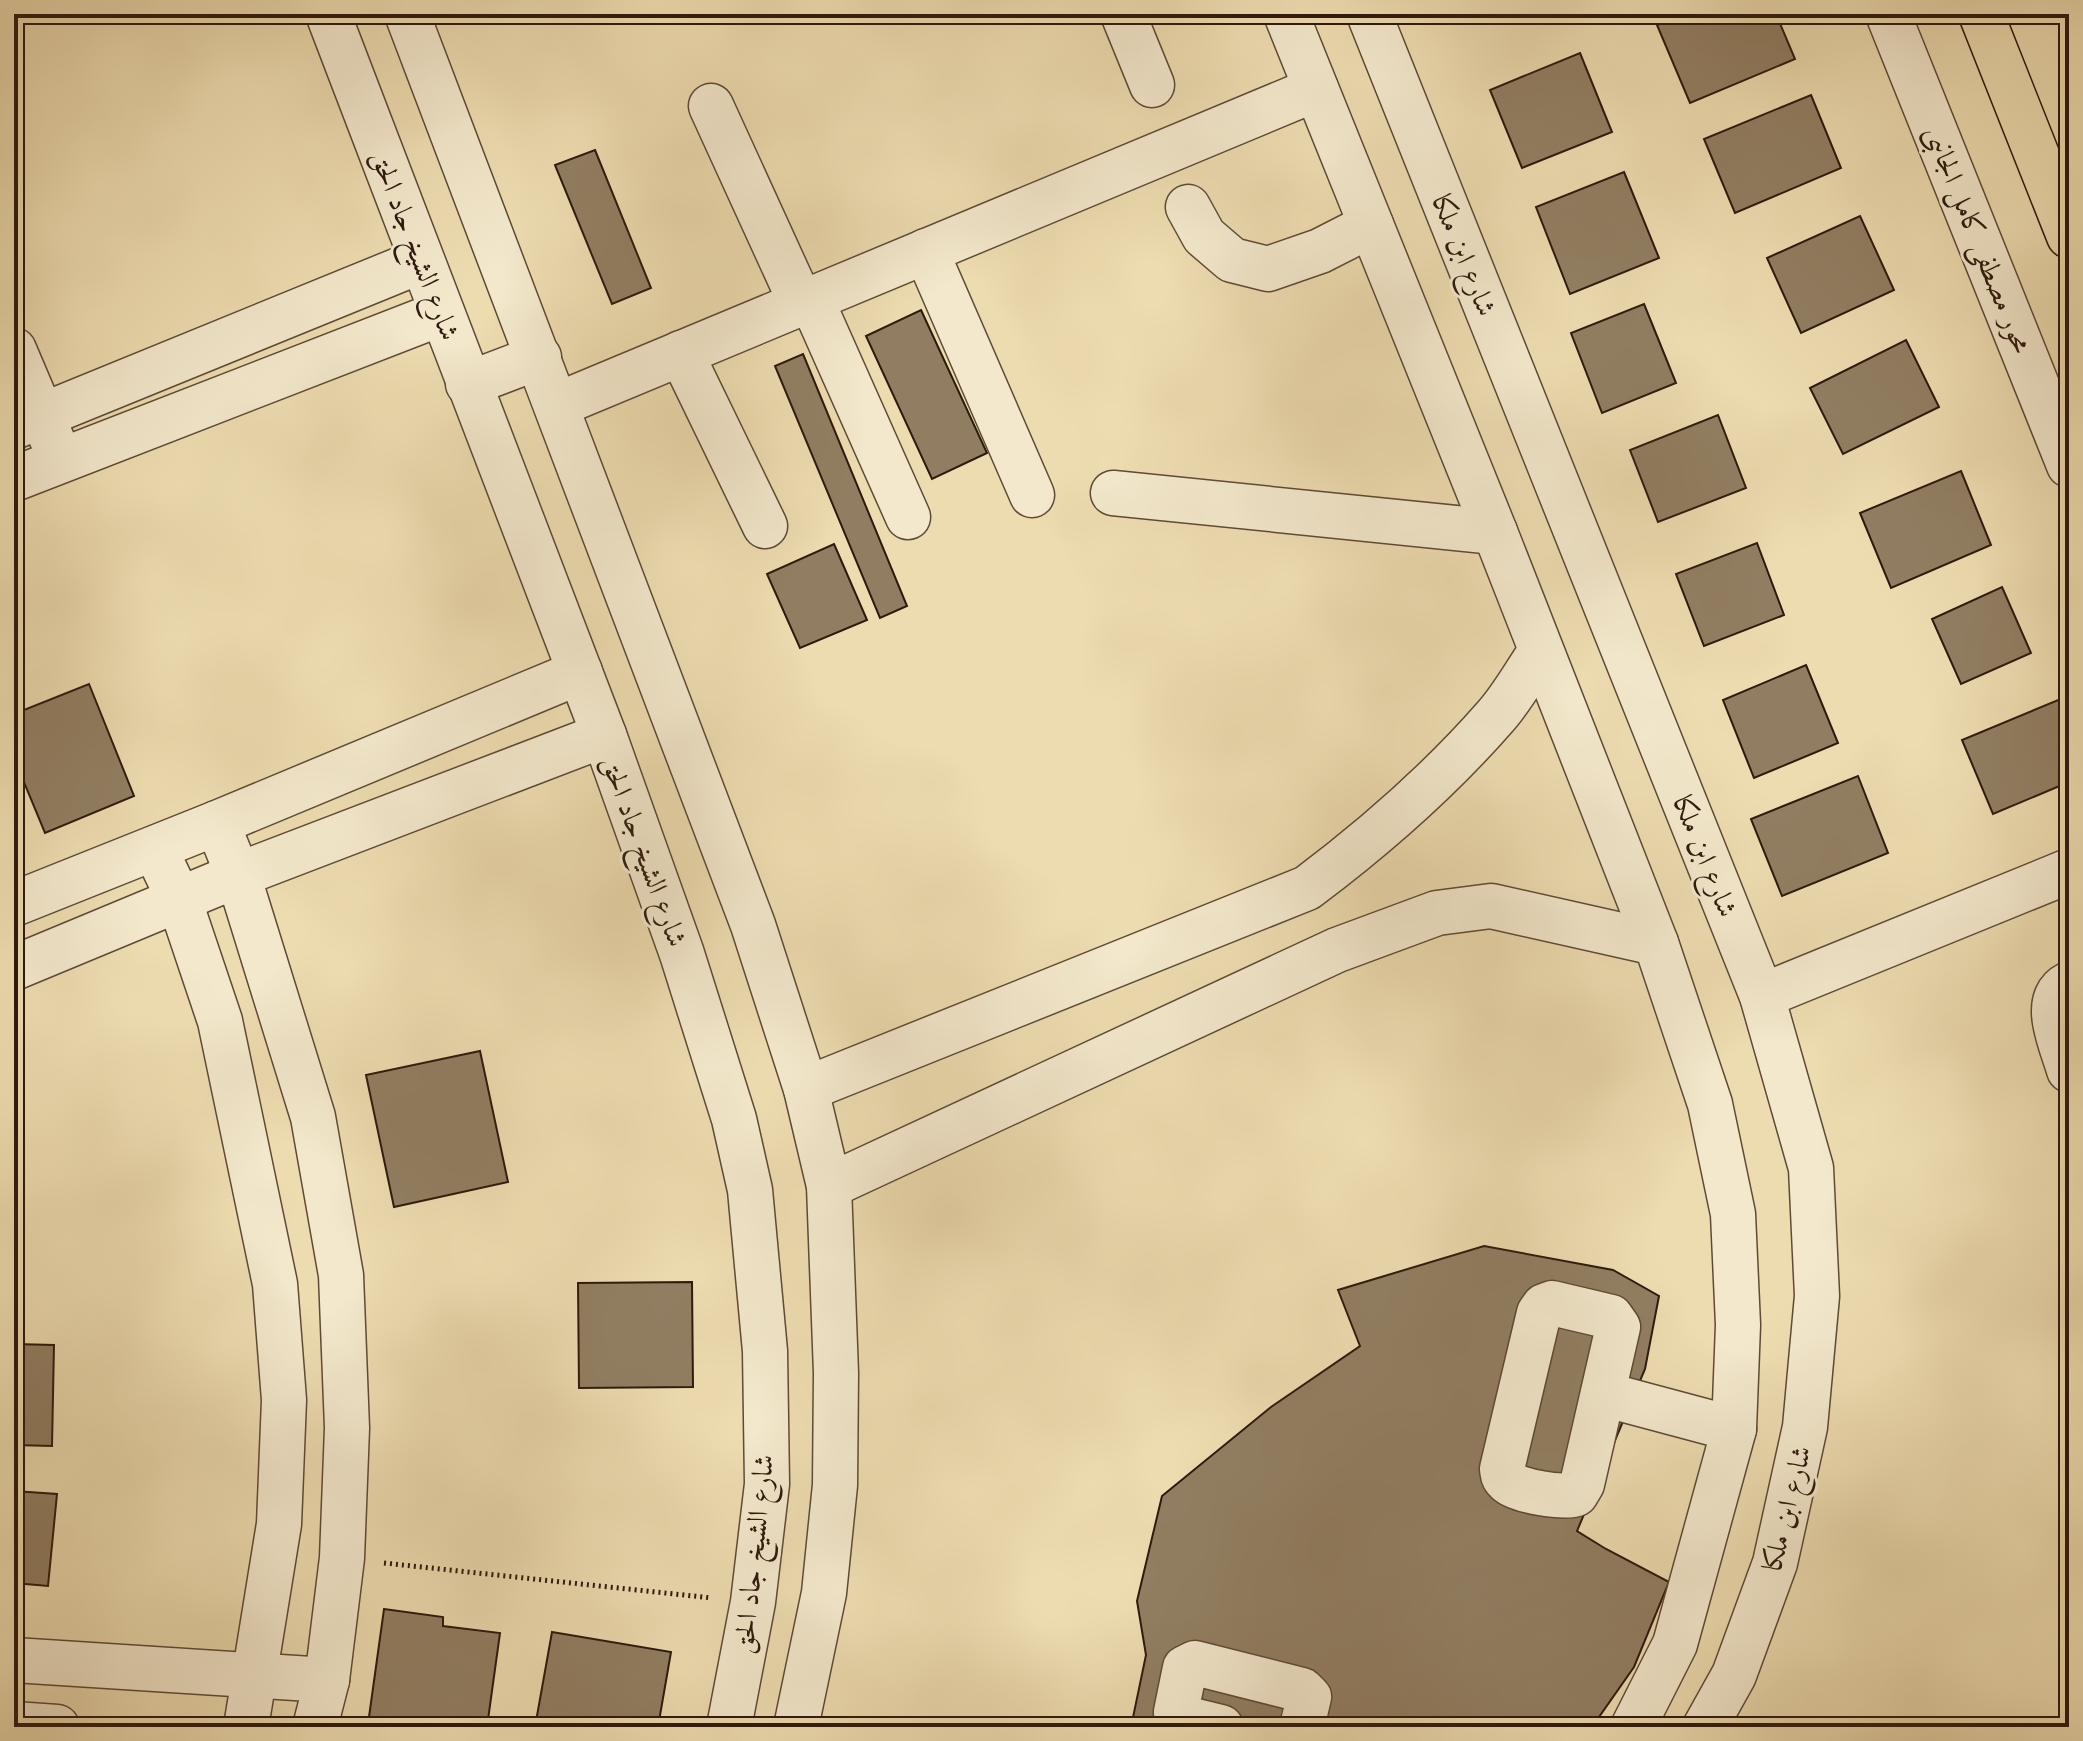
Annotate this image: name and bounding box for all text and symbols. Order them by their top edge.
street label: محور مصطفى كامل الجانبى [1914,122,2036,359]
street label: شارع الشيخ جاد الحق [357,147,462,348]
street label: شارع ابن ملكا [1419,191,1501,323]
street label: شارع الشيخ جاد الحق [587,753,690,954]
street label: شارع ابن ملكا [1660,792,1742,924]
street label: شارع ابن ملكا [1758,1443,1825,1576]
street label: شارع الشيخ جاد الحق [732,1453,788,1656]

